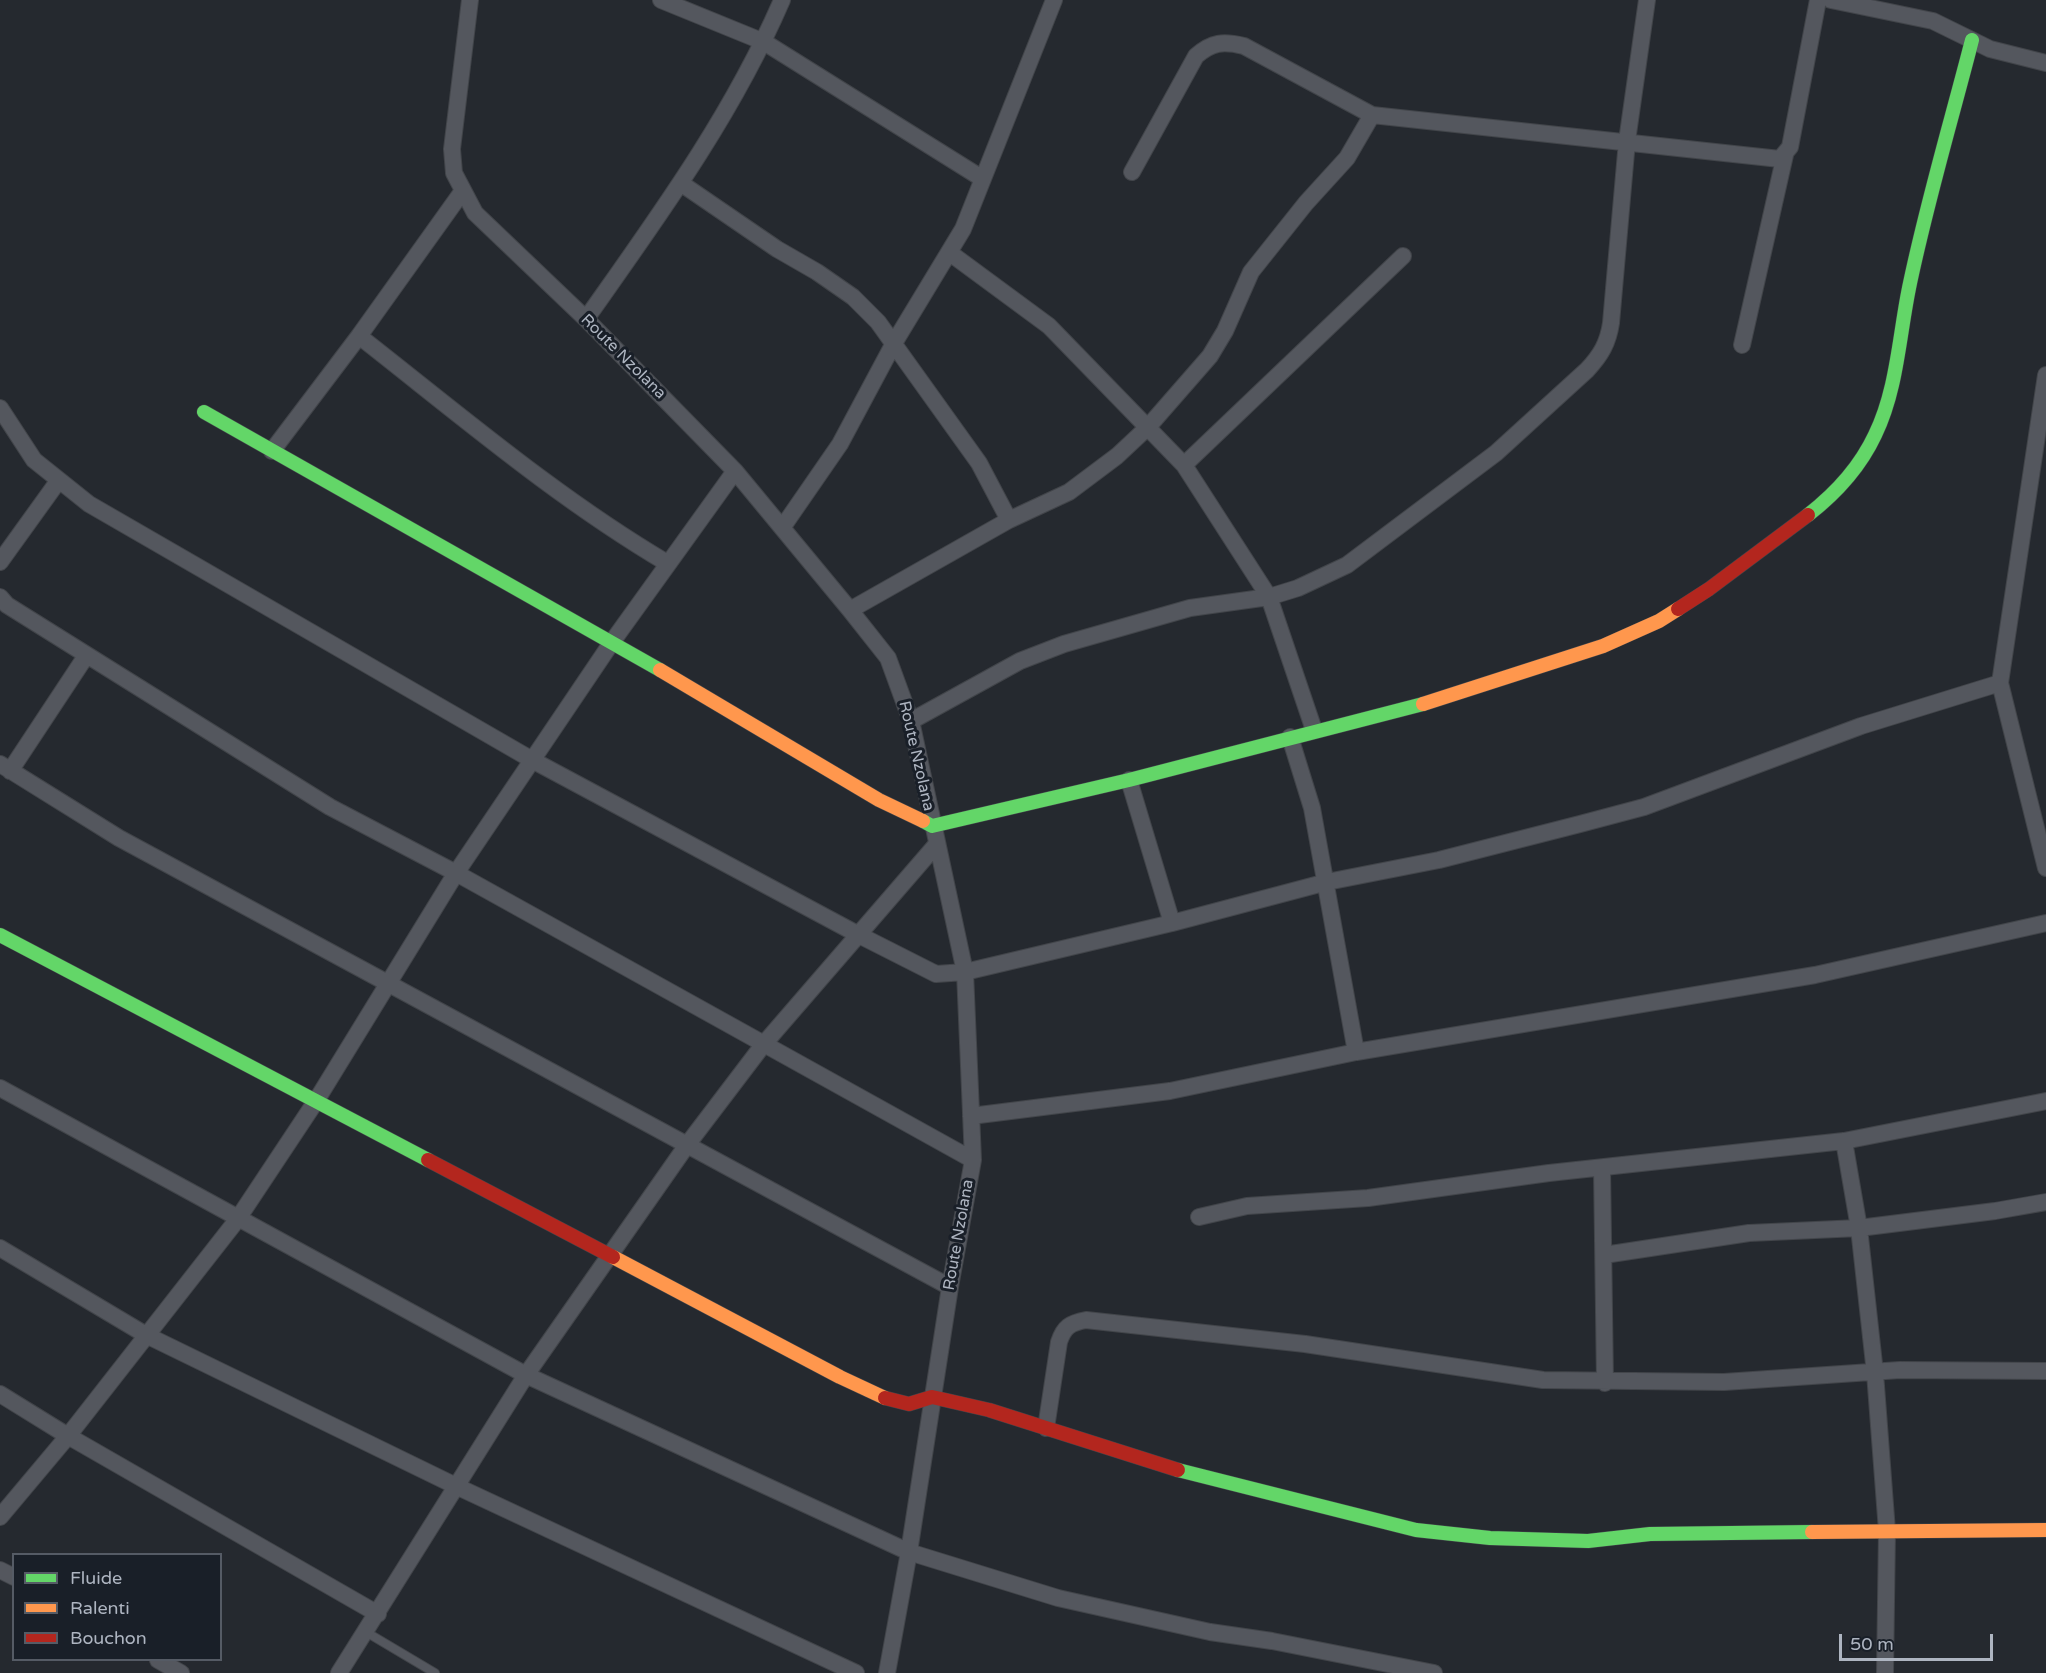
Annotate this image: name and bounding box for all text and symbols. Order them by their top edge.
street label: Route Nzolana [576,310,670,404]
street label: Route Nzolana [894,699,938,813]
street label: Route Nzolana [940,1178,978,1292]
legend [12,1553,222,1661]
text: Fluide [70,1567,122,1589]
text: Ralenti [70,1597,130,1619]
scale bar [1842,1622,1996,1660]
text: Bouchon [70,1627,147,1649]
text: 50 m [1850,1633,1894,1655]

